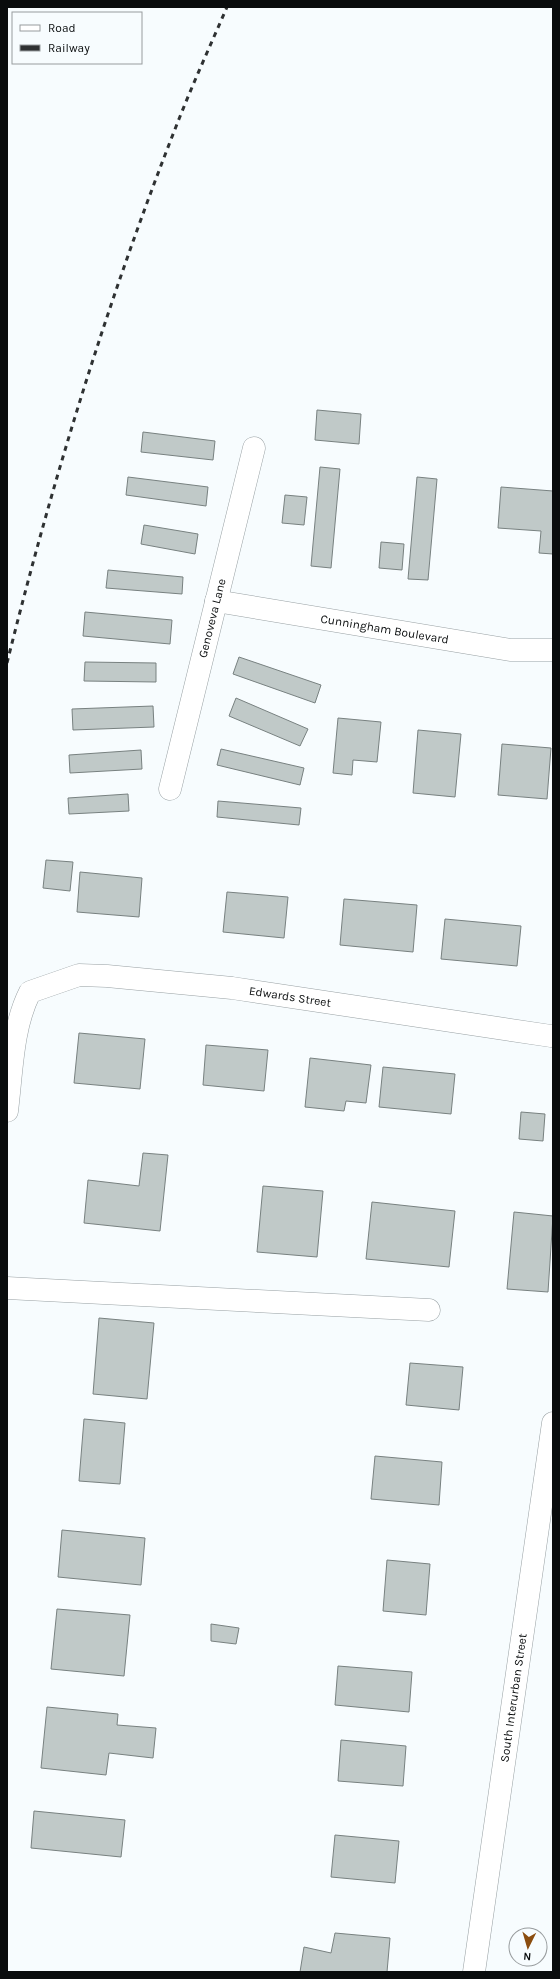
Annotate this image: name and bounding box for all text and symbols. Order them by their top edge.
legend [12,12,142,64]
text: Road [48,21,76,35]
text: Railway [48,41,90,55]
street label: Genoveva Lane [196,577,229,659]
street label: Cunningham Boulevard [320,612,450,647]
street label: Edwards Street [248,984,332,1010]
street label: South Interurban Street [497,1632,530,1763]
north arrow [508,1927,548,1967]
text: N [523,1950,532,1963]

